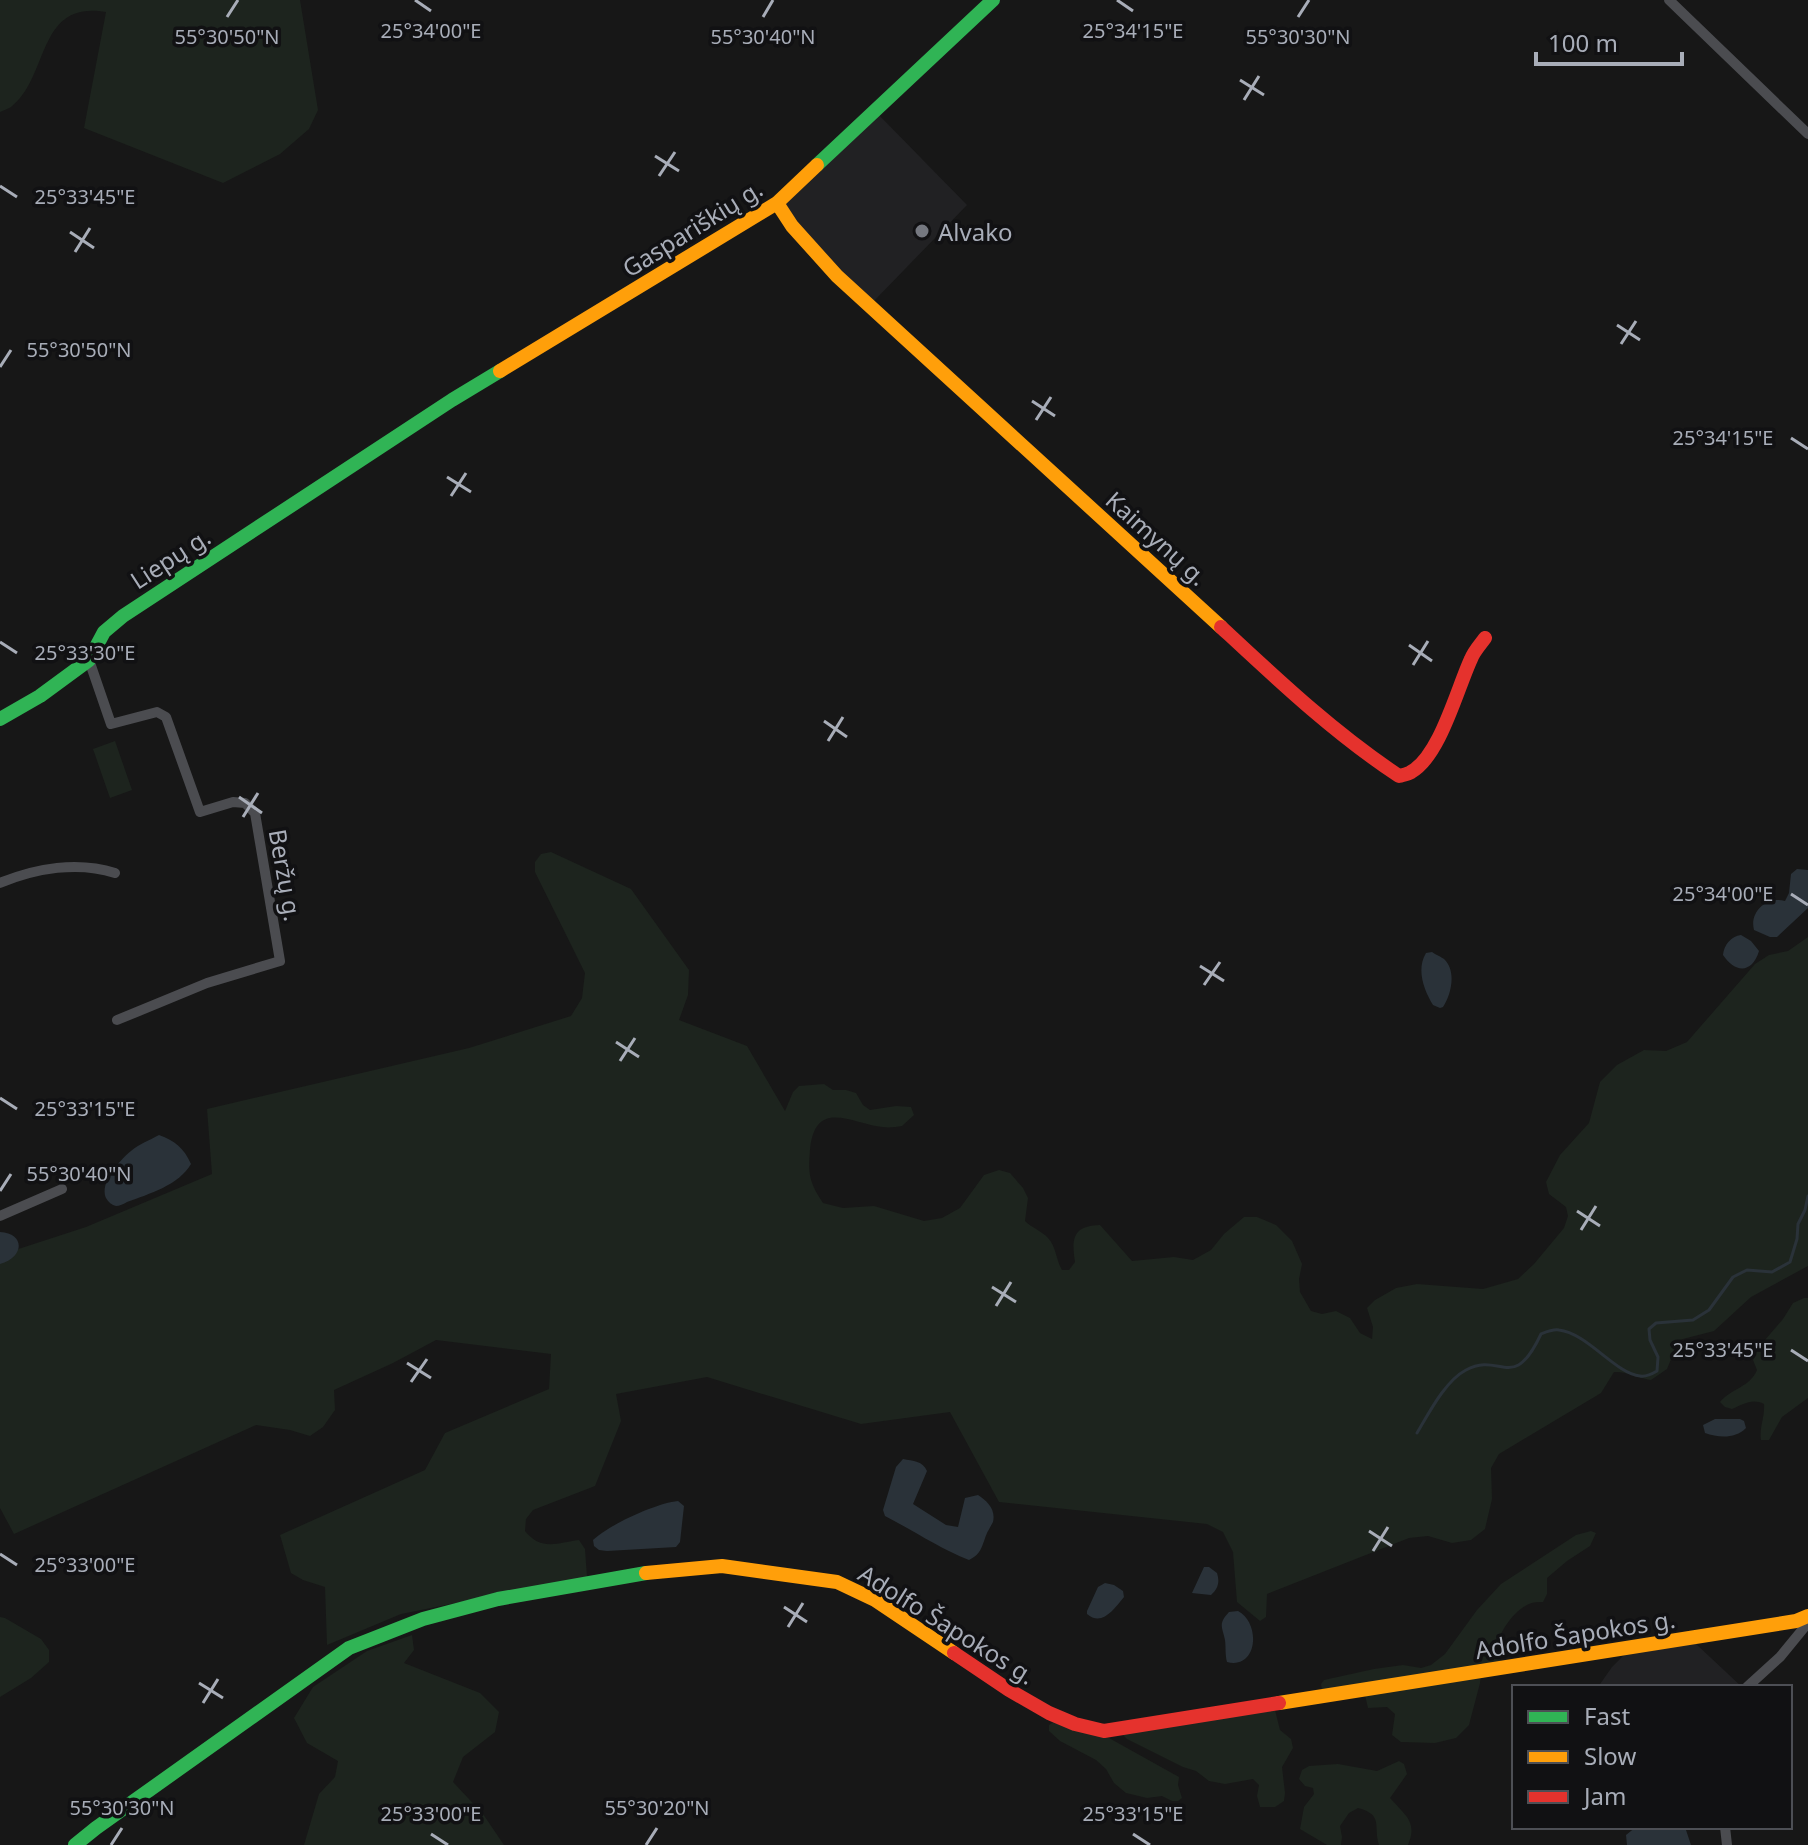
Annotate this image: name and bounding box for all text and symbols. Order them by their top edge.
scale bar [1536,16,1682,66]
text: 25°34'00"E [381,17,481,44]
text: 25°34'15"E [1083,17,1183,44]
text: 55°30'50"N [174,23,280,50]
text: 55°30'40"N [710,23,816,50]
text: 55°30'30"N [1245,23,1351,50]
text: 100 m [1548,26,1618,59]
street label: Gaspariškių g. [616,172,768,284]
text: 25°33'45"E [35,183,135,210]
place label: Alvako [938,215,1013,248]
marker: Alvako [913,222,931,240]
text: 55°30'50"N [26,336,132,363]
text: 25°34'15"E [1673,424,1773,451]
street label: Kaimynų g. [1099,483,1215,593]
street label: Liepų g. [124,520,216,596]
text: 25°33'30"E [35,639,135,666]
street label: Beržų g. [262,827,310,923]
text: 25°34'00"E [1673,880,1773,907]
text: 25°33'15"E [35,1095,135,1122]
text: 55°30'40"N [26,1160,132,1187]
text: 25°33'45"E [1673,1336,1773,1363]
text: 25°33'00"E [35,1551,135,1578]
street label: Adolfo Šapokos g. [853,1556,1041,1692]
street label: Adolfo Šapokos g. [1473,1602,1677,1666]
legend [1512,1685,1792,1829]
text: Fast [1584,1699,1630,1732]
text: Slow [1584,1739,1636,1772]
text: Jam [1582,1779,1626,1812]
text: 55°30'30"N [69,1794,175,1821]
text: 55°30'20"N [604,1794,710,1821]
text: 25°33'00"E [381,1800,481,1827]
text: 25°33'15"E [1083,1800,1183,1827]

